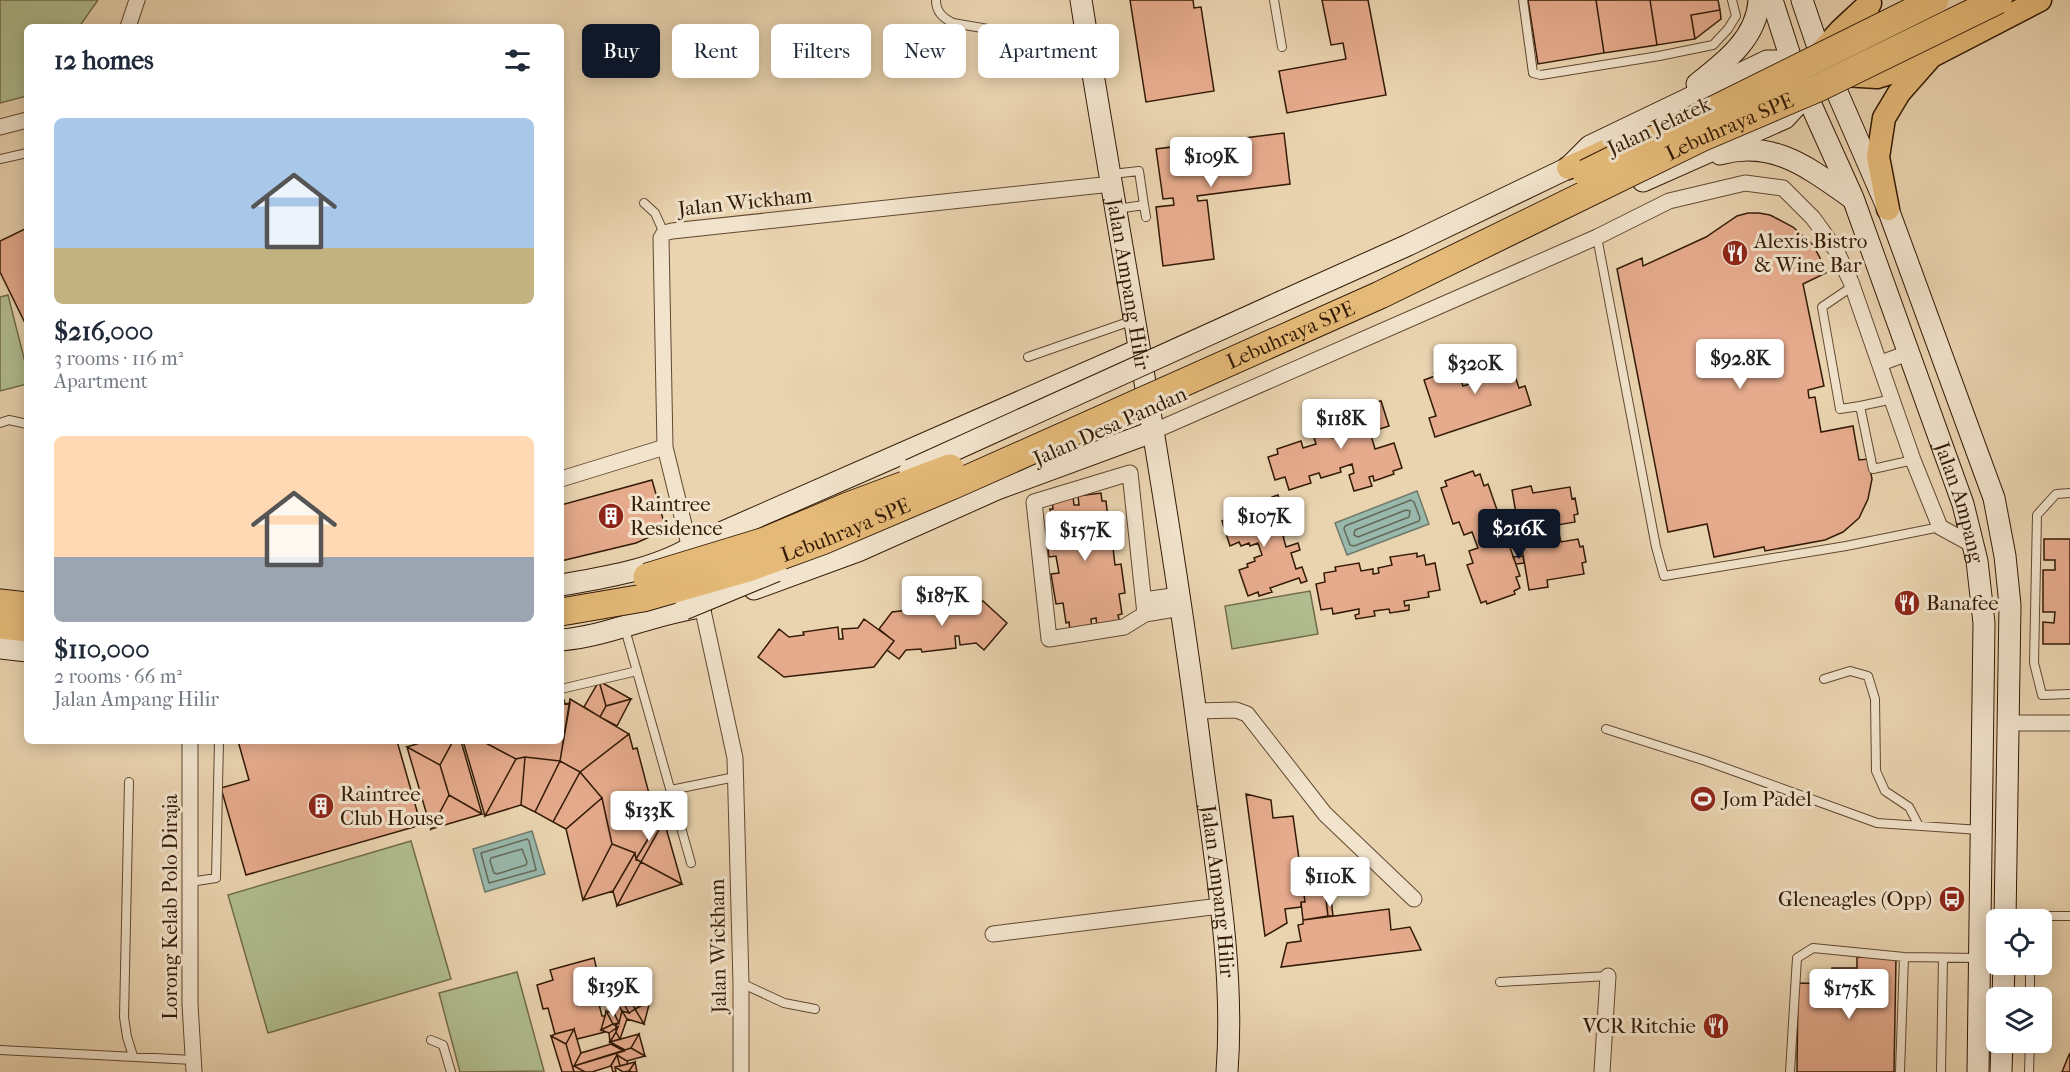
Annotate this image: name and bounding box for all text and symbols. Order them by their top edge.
chip: Buy [582,24,660,78]
chip: Rent [672,24,759,78]
chip: Filters [771,24,871,78]
chip: New [883,24,966,78]
chip: Apartment [978,24,1119,78]
icon: filters [501,44,534,77]
text: 12 homes [54,45,154,76]
street label: Lebuhraya SPE [1662,88,1797,165]
street label: Jalan Jelatek [1602,92,1715,161]
pin: $109K [1169,137,1253,188]
text: $109K [1184,145,1238,168]
icon: home [240,157,348,265]
street label: Jalan Wickham [675,183,814,221]
street label: Jalan Ampang Hilir [1102,195,1155,372]
place label: Alexis Bistro & Wine Bar [1753,229,1867,277]
restaurant icon: Alexis Bistro & Wine Bar [1720,238,1750,268]
street label: Lebuhraya SPE [1223,296,1358,374]
text: $216,000 [54,316,153,347]
pin: $92.8K [1691,339,1789,390]
pin: $320K [1433,344,1517,395]
text: 3 rooms · 116 m² [54,347,183,370]
text: $92.8K [1710,347,1770,370]
text: $320K [1447,352,1503,375]
text: Apartment [54,370,148,393]
street label: Jalan Desa Pandan [1028,381,1190,471]
pin: $118K [1299,399,1383,450]
text: $118K [1316,407,1366,430]
street label: Jalan Ampang [1929,437,1989,566]
icon: home [240,475,348,583]
place label: Raintree Residence [630,492,723,540]
street label: Lebuhraya SPE [778,493,914,567]
pin: $107K [1222,497,1306,548]
building icon: Raintree Residence [596,501,626,531]
text: $107K [1237,505,1291,528]
pin: $216K [1477,509,1561,560]
pin: $157K [1043,511,1127,562]
text: $216K [1492,517,1546,540]
text: $157K [1060,519,1110,542]
pin: $187K [900,576,984,627]
text: $187K [916,584,968,607]
restaurant icon: Banafee [1892,588,1922,618]
place label: Banafee [1926,591,1999,615]
text: $110,000 [54,634,149,665]
text: 2 rooms · 66 m² [54,665,182,688]
text: Jalan Ampang Hilir [54,688,219,711]
place label: Raintree Club House [340,782,444,830]
sports icon: Jom Padel [1688,784,1718,814]
place label: Jom Padel [1720,787,1812,811]
building icon: Raintree Club House [306,791,336,821]
pin: $133K [607,791,691,842]
street label: Lorong Kelab Polo Diraja [158,794,182,1020]
text: $133K [624,799,674,822]
street label: Jalan Ampang Hilir [1196,802,1239,978]
pin: $110K [1288,857,1372,908]
text: $110K [1305,865,1355,888]
street label: Jalan Wickham [705,878,731,1016]
bus stop icon: Gleneagles (Opp) [1937,884,1967,914]
place label: Gleneagles (Opp) [1778,887,1932,911]
map controls [1986,909,2052,1053]
button: locate [1986,909,2052,975]
pin: $139K [571,967,655,1018]
pin: $175K [1807,969,1891,1020]
text: $139K [587,975,639,998]
text: $175K [1824,977,1874,1000]
button: layers [1986,987,2052,1053]
restaurant icon: VCR Ritchie [1701,1011,1731,1041]
place label: VCR Ritchie [1582,1014,1696,1038]

